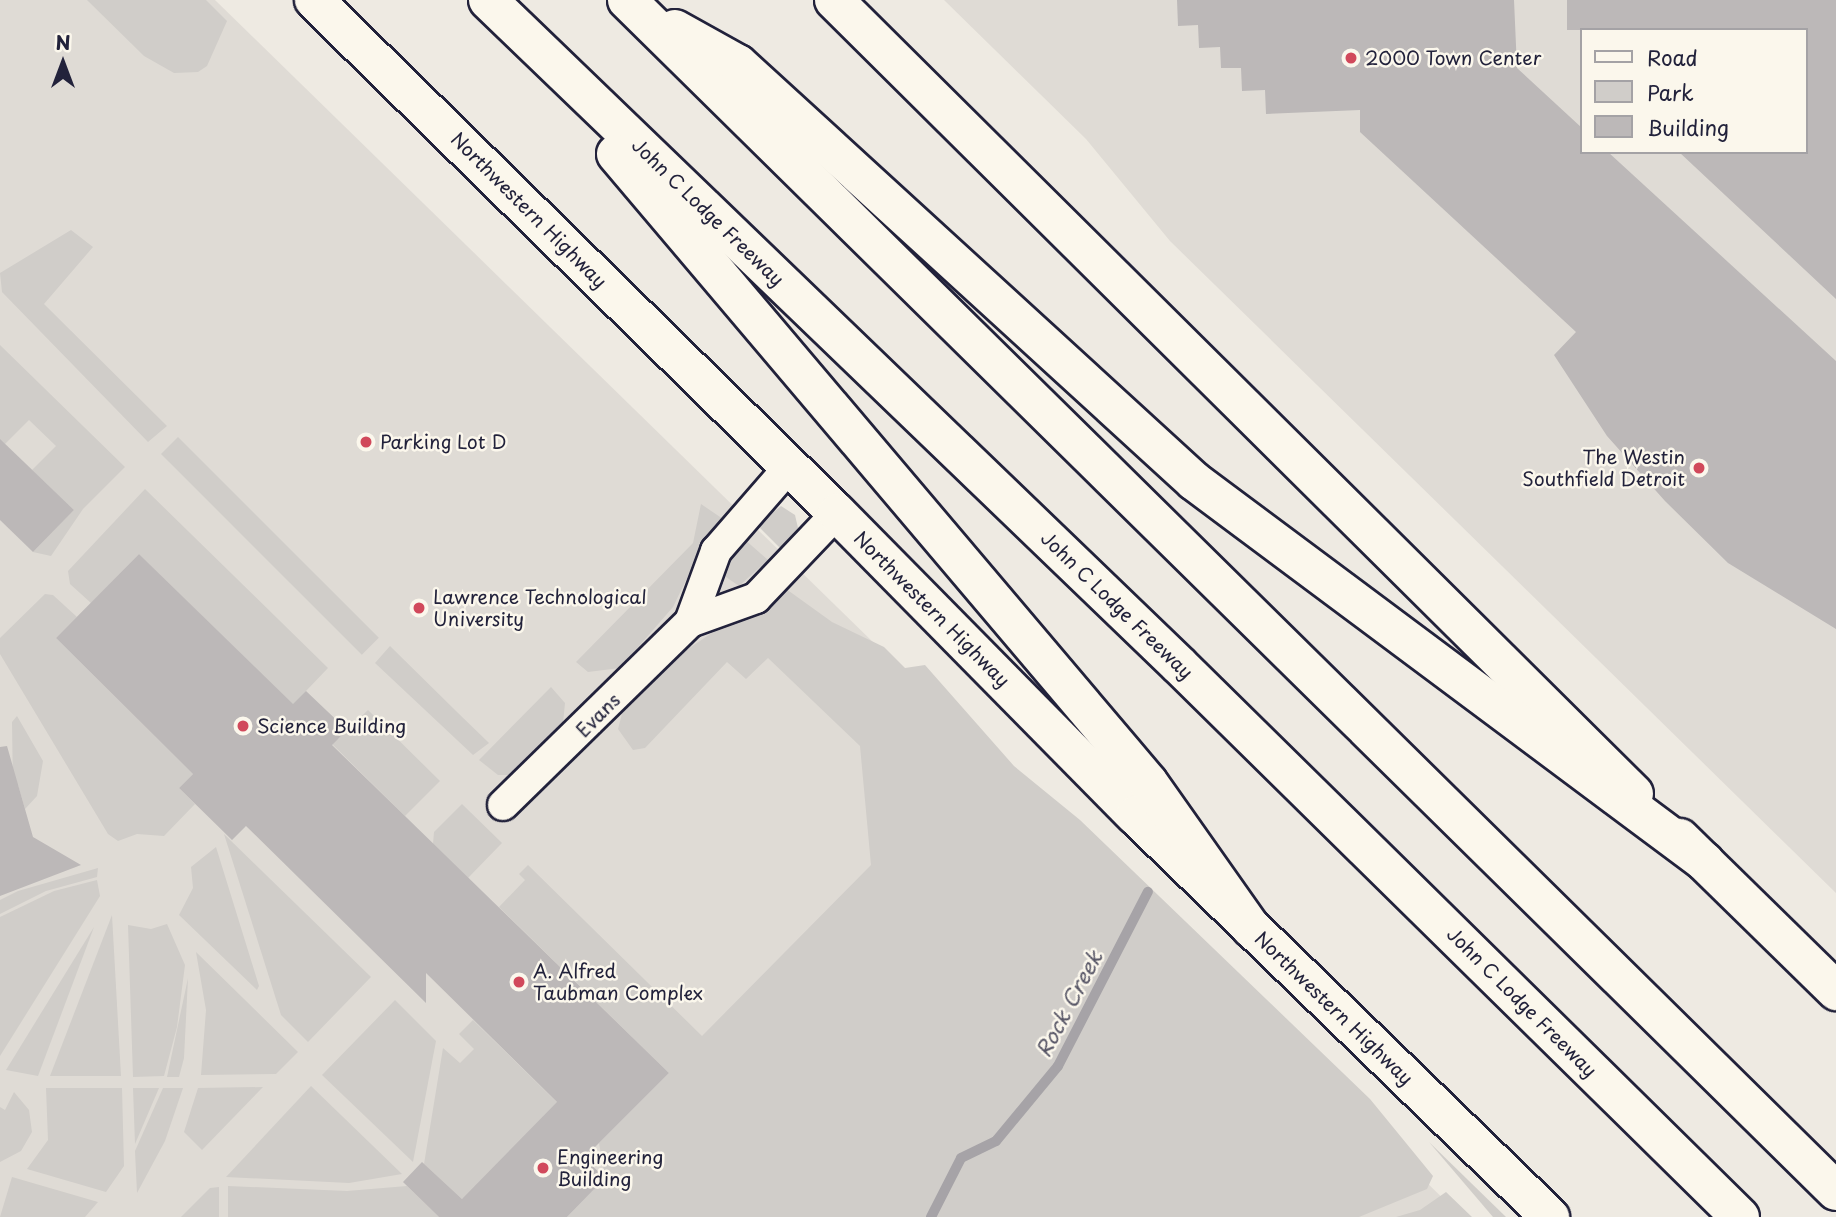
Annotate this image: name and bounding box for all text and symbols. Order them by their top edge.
north arrow [28,28,98,98]
text: N [55,28,71,56]
legend [1580,28,1808,154]
text: Road [1647,41,1698,73]
place label: 2000 Town Center [1365,47,1541,69]
marker: 2000 Town Center [1343,50,1359,66]
text: Park [1647,76,1694,108]
text: Building [1647,111,1729,143]
street label: Northwestern Highway [446,127,612,293]
street label: John C Lodge Freeway [626,132,790,292]
place label: Parking Lot D [380,431,508,453]
marker: Parking Lot D [358,434,374,450]
place label: The Westin Southfield Detroit [1522,446,1685,490]
marker: The Westin Southfield Detroit [1691,460,1707,476]
street label: John C Lodge Freeway [1035,525,1199,685]
street label: Northwestern Highway [849,526,1015,692]
place label: Lawrence Technological University [433,586,647,630]
marker: Lawrence Technological University [411,600,427,616]
street label: Evans [571,688,625,742]
place label: Science Building [257,715,407,737]
marker: Science Building [235,718,251,734]
street label: John C Lodge Freeway [1441,921,1603,1083]
street label: Northwestern Highway [1250,927,1418,1089]
water label: Rock Creek [1030,946,1106,1060]
place label: A. Alfred Taubman Complex [533,960,704,1004]
marker: A. Alfred Taubman Complex [511,974,527,990]
place label: Engineering Building [557,1146,663,1190]
marker: Engineering Building [535,1160,551,1176]

